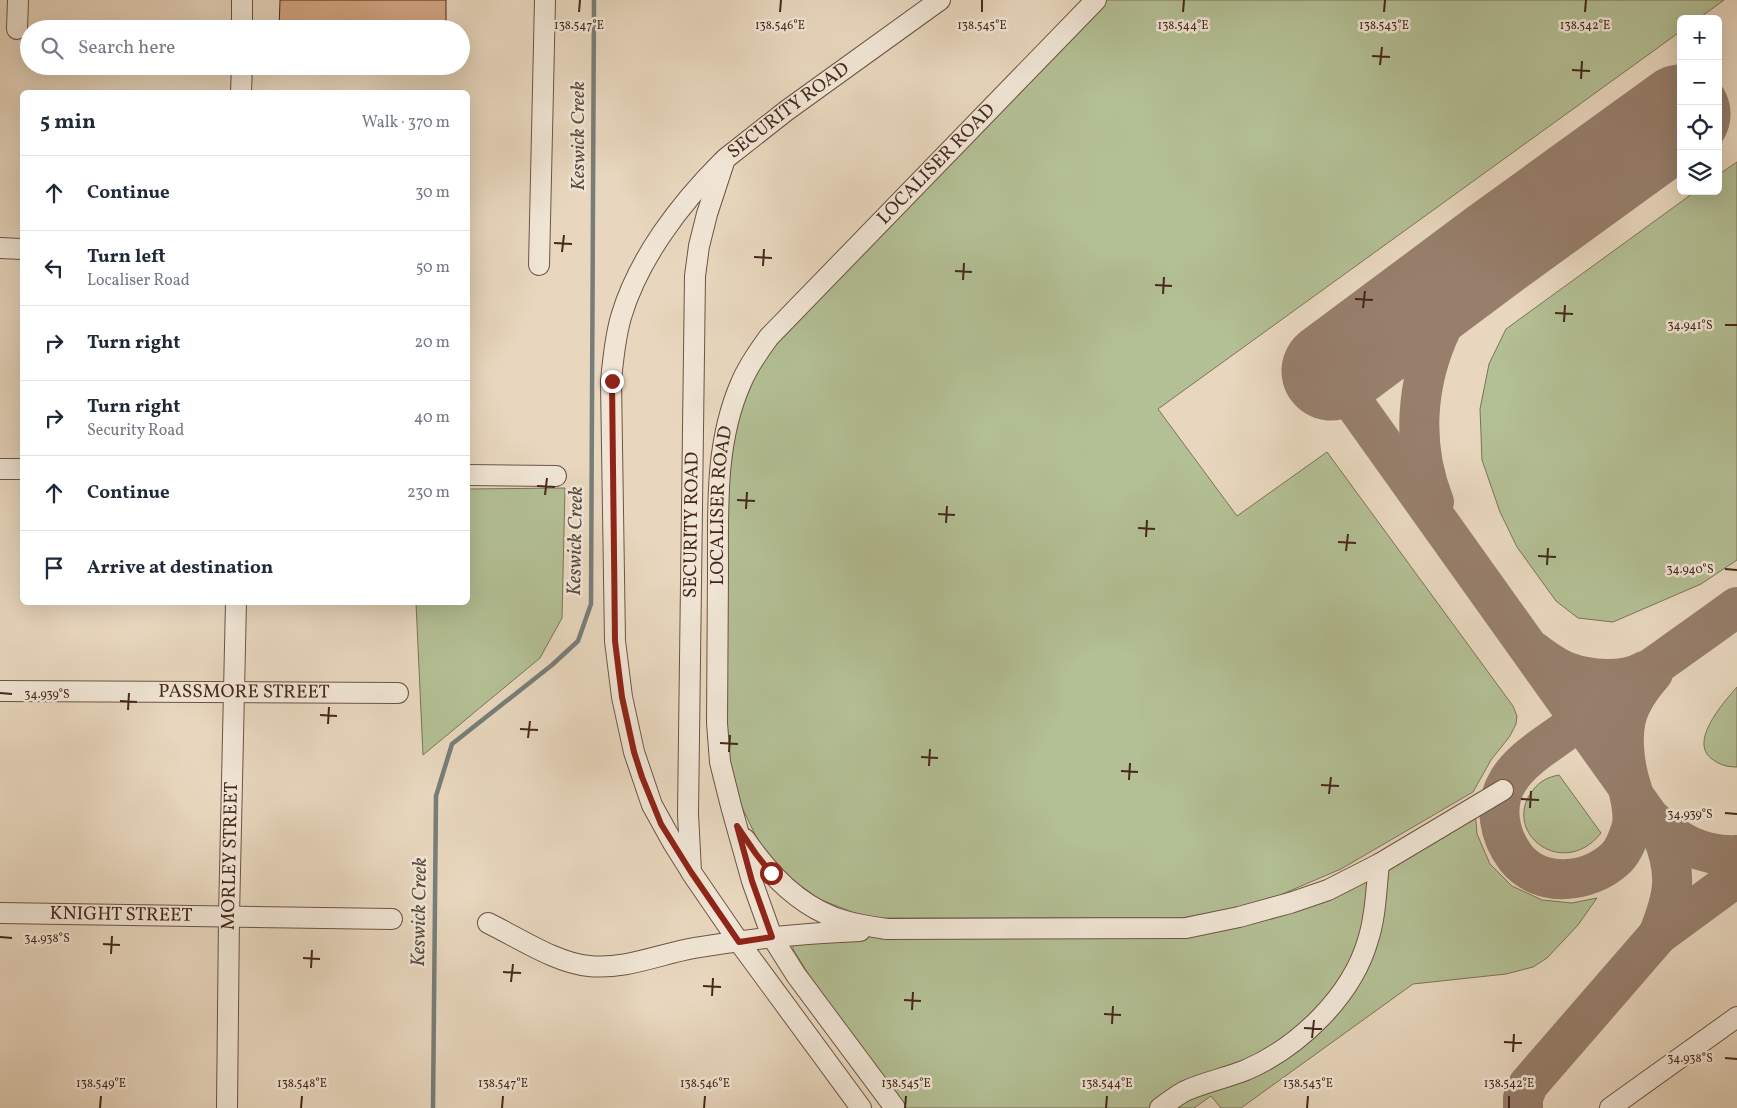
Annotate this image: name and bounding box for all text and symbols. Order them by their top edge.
map controls [1677,15,1722,195]
button: + [1677,15,1722,60]
text: 138.547°E [554,18,604,34]
text: 138.546°E [755,18,805,34]
text: 138.545°E [957,18,1007,34]
text: 138.544°E [1158,18,1208,34]
text: 138.543°E [1359,18,1409,34]
text: 138.542°E [1560,18,1610,34]
search box [20,20,470,75]
icon: search [38,34,66,62]
text: Search here [78,35,175,61]
street label: SECURITY ROAD [722,56,855,165]
button: − [1677,60,1722,105]
water label: Keswick Creek [565,81,593,191]
street label: LOCALISER ROAD [872,98,1002,231]
button: locate [1677,105,1722,150]
text: 5 min [40,108,96,137]
text: Walk · 370 m [362,112,450,134]
button: layers [1677,150,1722,195]
icon: ahead [40,179,68,207]
text: Continue [87,180,170,206]
text: 30 m [415,182,450,204]
text: Turn left [87,244,166,270]
icon: left [40,254,68,282]
text: 50 m [416,257,450,279]
text: Localiser Road [87,270,190,292]
text: 34.941°S [1667,318,1713,334]
icon: right [40,329,68,357]
text: Turn right [87,330,180,356]
text: 20 m [415,332,450,354]
route end [601,370,624,393]
text: Turn right [87,394,180,420]
icon: right [40,404,68,432]
text: 40 m [414,407,450,429]
text: Security Road [87,420,184,442]
street label: LOCALISER ROAD [705,424,740,585]
street label: SECURITY ROAD [678,451,706,598]
icon: ahead [40,479,68,507]
text: Continue [87,480,170,506]
text: 230 m [407,482,450,504]
water label: Keswick Creek [561,486,591,596]
icon: arrive [40,554,68,582]
text: Arrive at destination [87,555,273,581]
text: 34.940°S [1666,562,1714,578]
street label: PASSMORE STREET [158,679,330,706]
text: 34.939°S [24,687,70,703]
street label: MORLEY STREET [216,782,245,930]
text: 34.939°S [1667,807,1713,823]
water label: Keswick Creek [405,857,435,967]
route start [760,862,783,885]
street label: KNIGHT STREET [49,901,193,929]
text: 34.938°S [24,931,70,947]
text: 34.938°S [1667,1051,1713,1067]
text: 138.549°E [76,1076,126,1092]
text: 138.548°E [277,1076,327,1092]
text: 138.547°E [478,1076,528,1092]
text: 138.546°E [680,1076,730,1092]
text: 138.545°E [881,1076,931,1092]
text: 138.544°E [1082,1076,1132,1092]
text: 138.543°E [1283,1076,1333,1092]
text: 138.542°E [1484,1076,1534,1092]

